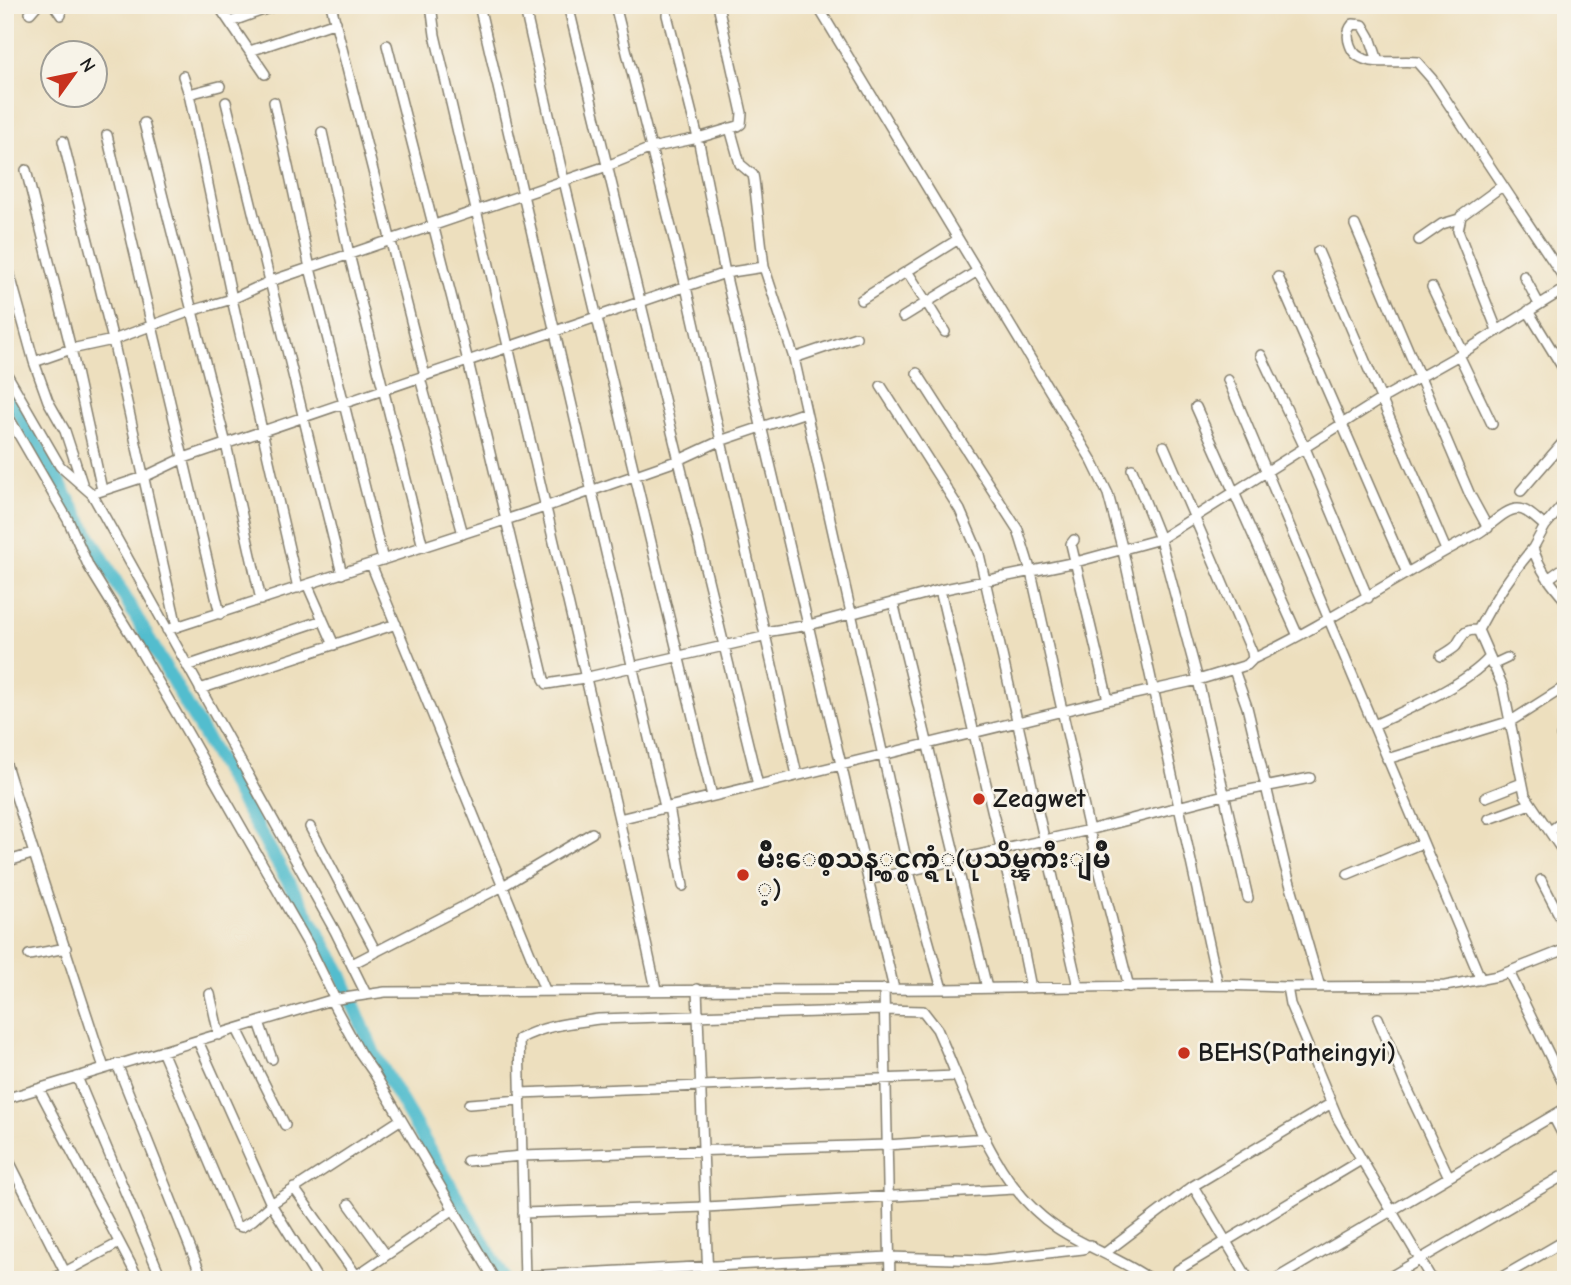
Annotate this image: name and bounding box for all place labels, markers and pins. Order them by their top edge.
place label: Zeagwet [993,784,1086,814]
marker: Zeagwet [971,791,987,807]
place label: မ်ိဳးေစ့သန့္စင္စက္ရံု(ပုသိမ္ၾကီးျမိဳ ့) [757,840,1111,906]
marker: မ်ိဳးေစ့သန့္စင္စက္ရံု(ပုသိမ္ၾကီးျမိဳ ့) [735,867,751,883]
place label: BEHS(Patheingyi) [1198,1038,1396,1068]
marker: BEHS(Patheingyi) [1176,1045,1192,1061]

